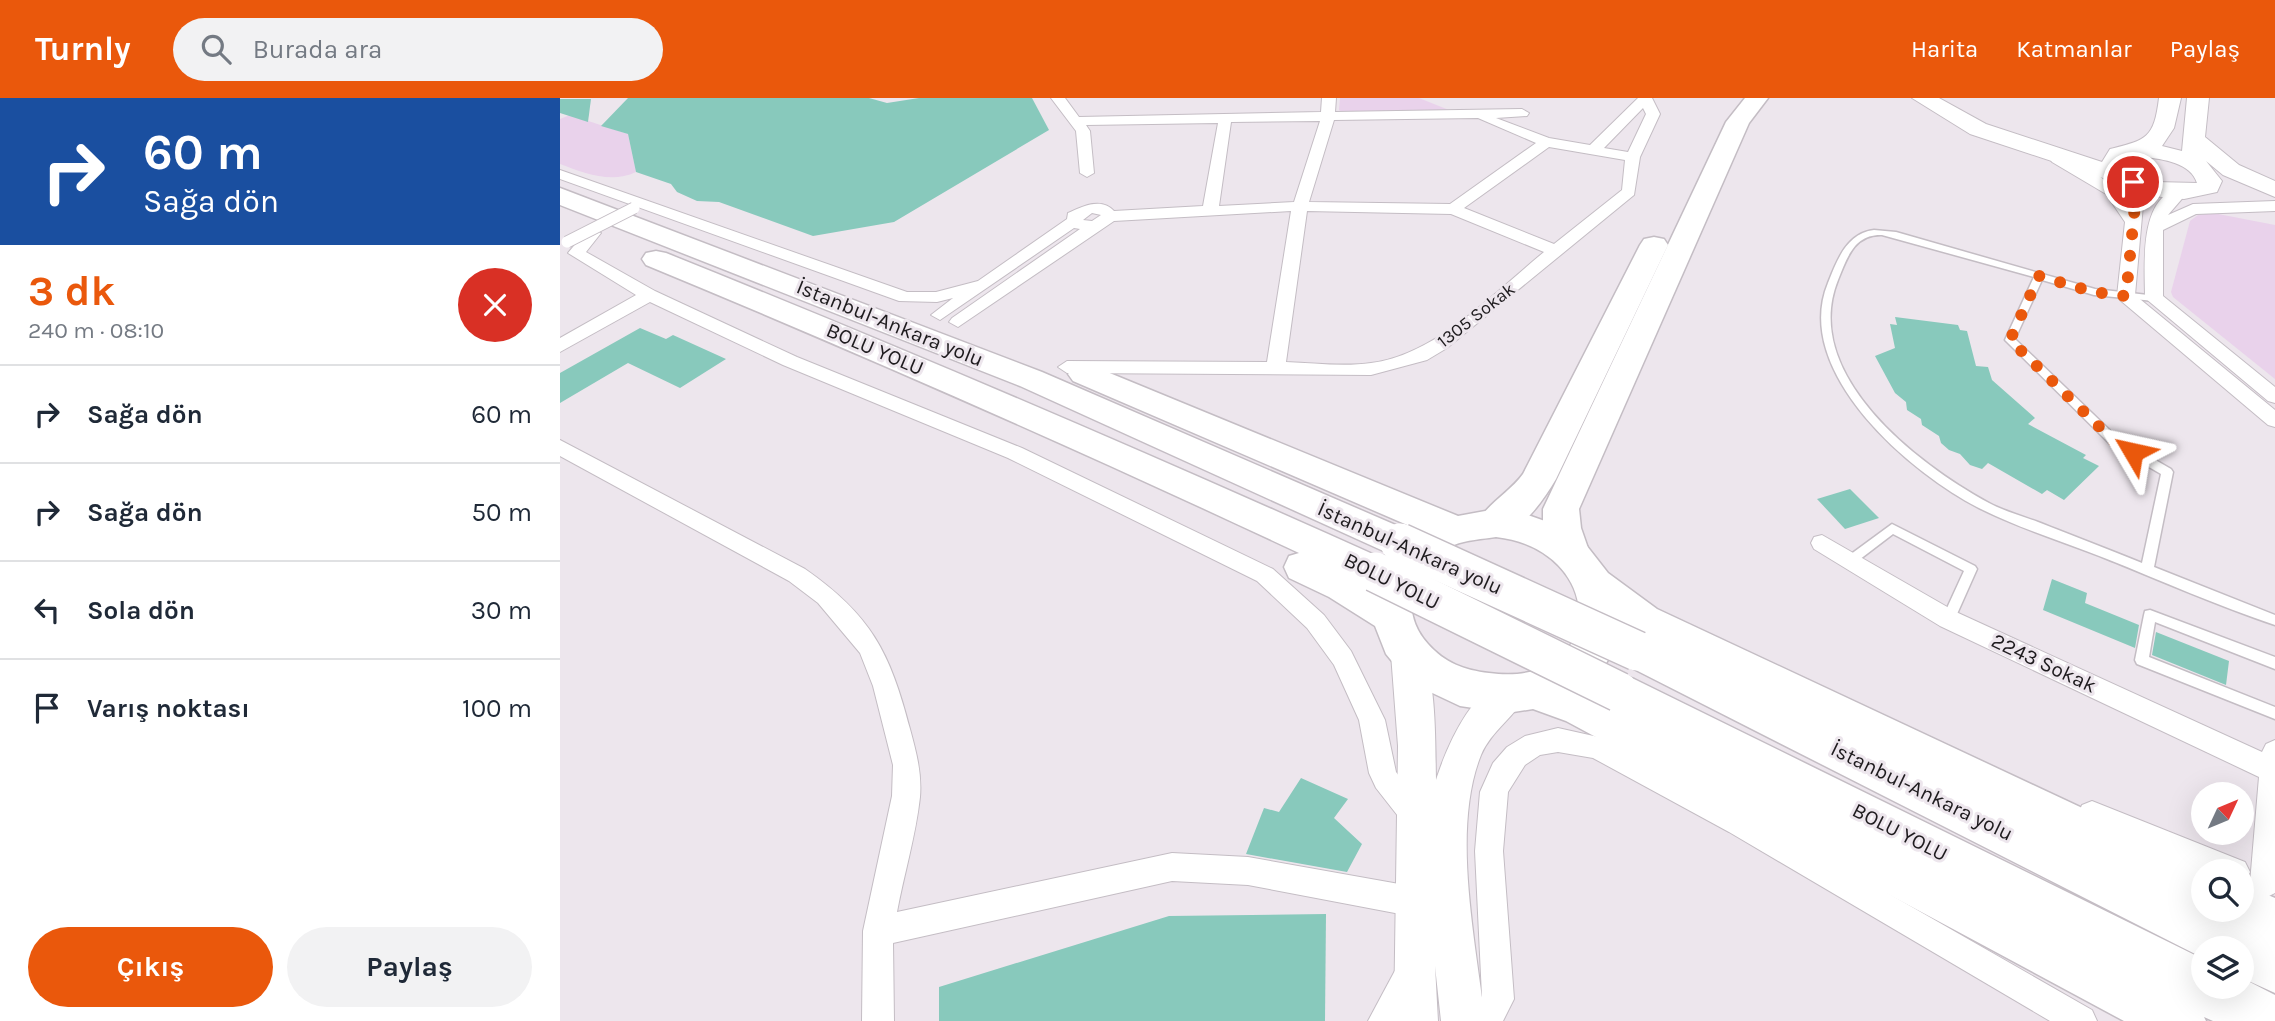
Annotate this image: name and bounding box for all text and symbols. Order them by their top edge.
search box [173,18,663,81]
text: Turnly [35,30,131,68]
icon: search [197,30,235,68]
text: Burada ara [253,34,382,65]
text: Harita [1911,35,1978,63]
text: Katmanlar [2016,35,2132,63]
text: Paylaş [2170,35,2240,63]
text: 60 m [143,124,263,181]
icon: right [28,126,119,217]
pin [2103,152,2163,212]
icon: arrive [2114,163,2152,201]
text: Sağa dön [143,183,279,220]
text: 3 dk [28,266,115,316]
button: close [458,268,532,342]
street label: İstanbul-Ankara yolu [793,275,987,371]
street label: 1305 Sokak [1433,278,1519,352]
text: 240 m · 08:10 [28,317,164,344]
street label: BOLU YOLU [823,318,927,380]
icon: right [28,395,66,433]
text: Sağa dön [87,399,203,430]
text: 60 m [471,399,532,430]
position arrow [2096,415,2170,489]
icon: right [28,493,66,531]
street label: İstanbul-Ankara yolu [1314,496,1506,600]
text: Sağa dön [87,497,203,528]
text: 50 m [471,497,532,528]
street label: BOLU YOLU [1340,548,1444,614]
icon: left [28,591,66,629]
text: Sola dön [87,595,195,626]
text: 30 m [471,595,532,626]
street label: 2243 Sokak [1988,628,2100,698]
icon: arrive [28,689,66,727]
text: Varış noktası [87,693,250,724]
text: 100 m [462,693,532,724]
street label: İstanbul-Ankara yolu [1827,736,2017,846]
north arrow [2191,782,2254,845]
map controls [2191,782,2254,999]
street label: BOLU YOLU [1848,798,1952,866]
button: search [2191,859,2254,922]
button: Çıkış [28,927,273,1007]
button: Paylaş [287,927,532,1007]
button: layers [2191,936,2254,999]

